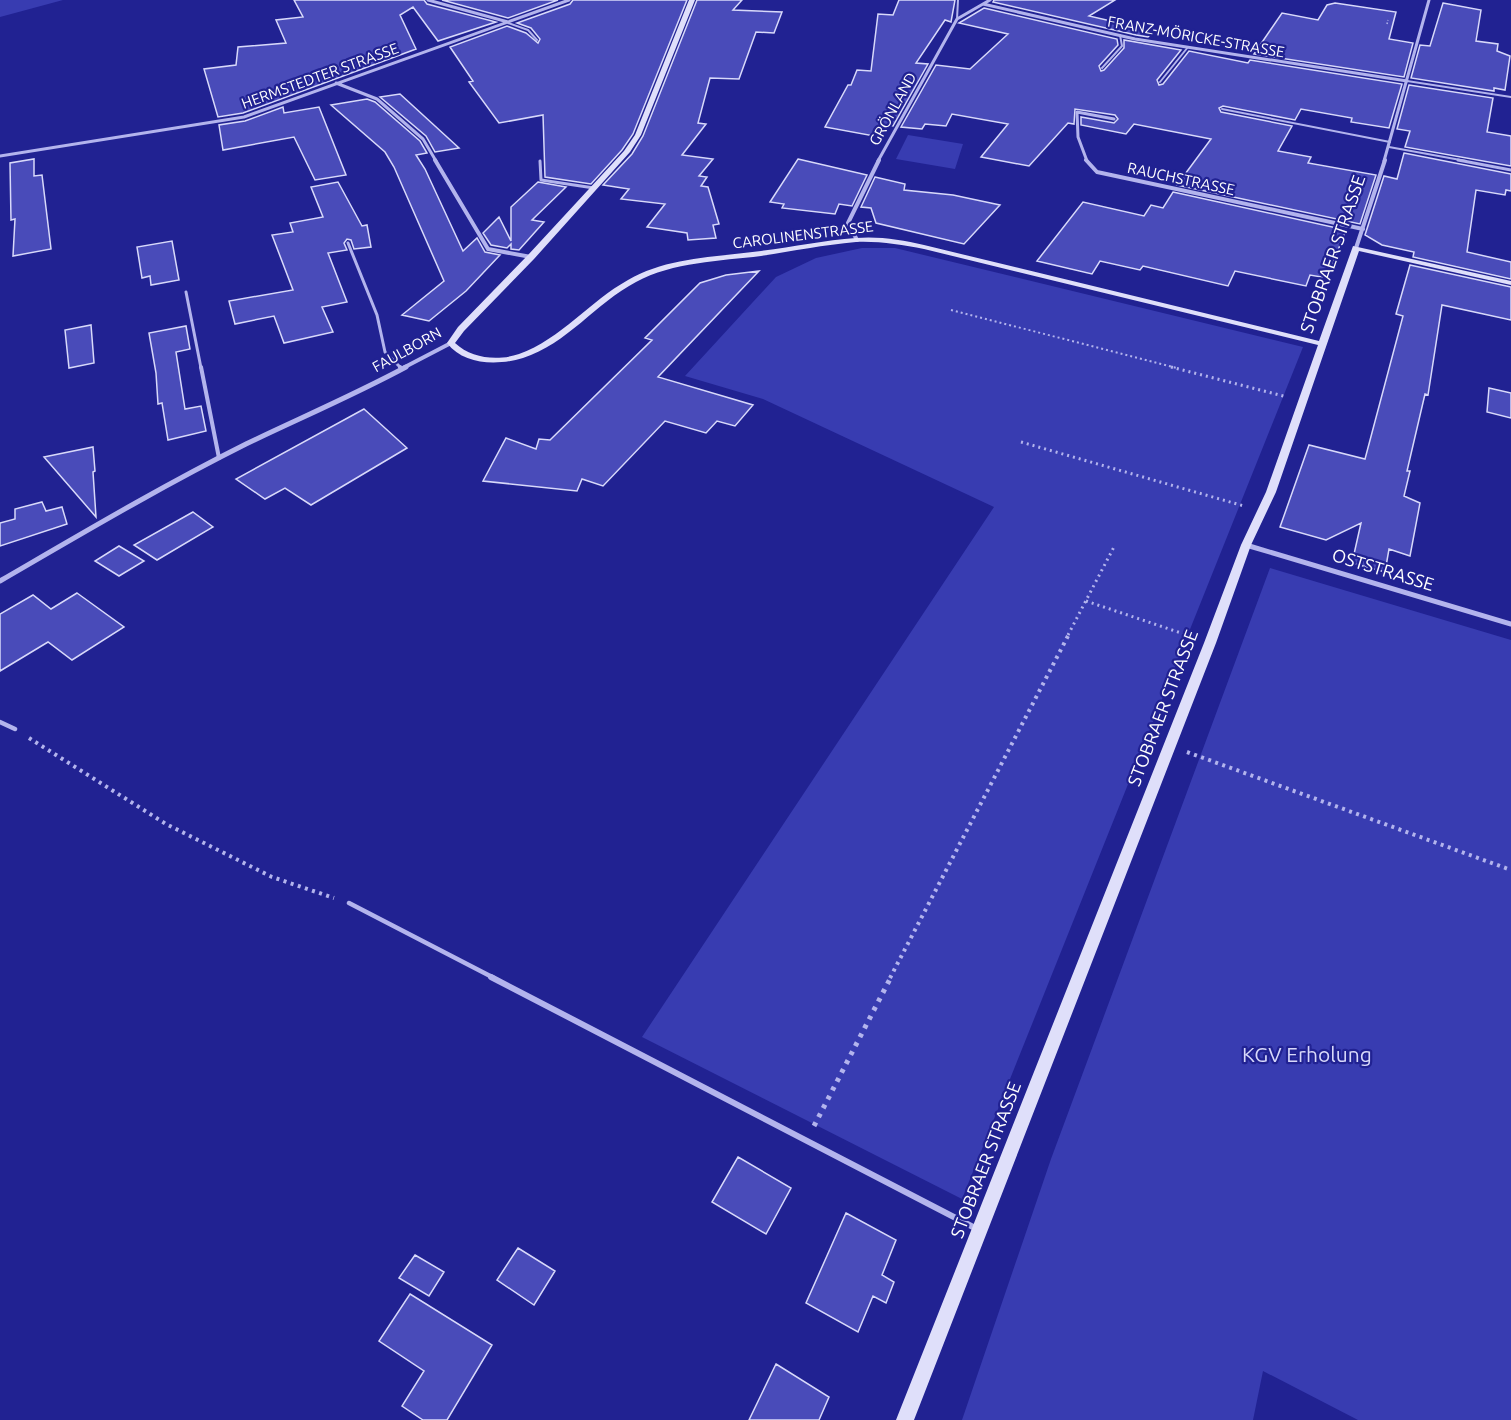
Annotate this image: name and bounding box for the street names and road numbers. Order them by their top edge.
street label: FRANZ-MÖRICKE-STRASSE [1106,13,1286,60]
street label: HERMSTEDTER STRASSE [239,39,401,112]
street label: GRÖNLAND [866,69,920,148]
street label: RAUCHSTRASSE [1126,159,1236,198]
street label: STOBRAER STRASSE [1296,172,1368,335]
street label: CAROLINENSTRASSE [732,217,874,252]
street label: FAULBORN [369,324,444,375]
street label: OSTSTRASSE [1330,544,1437,594]
street label: STOBRAER STRASSE [1123,627,1201,788]
street label: STOBRAER STRASSE [946,1079,1024,1240]

